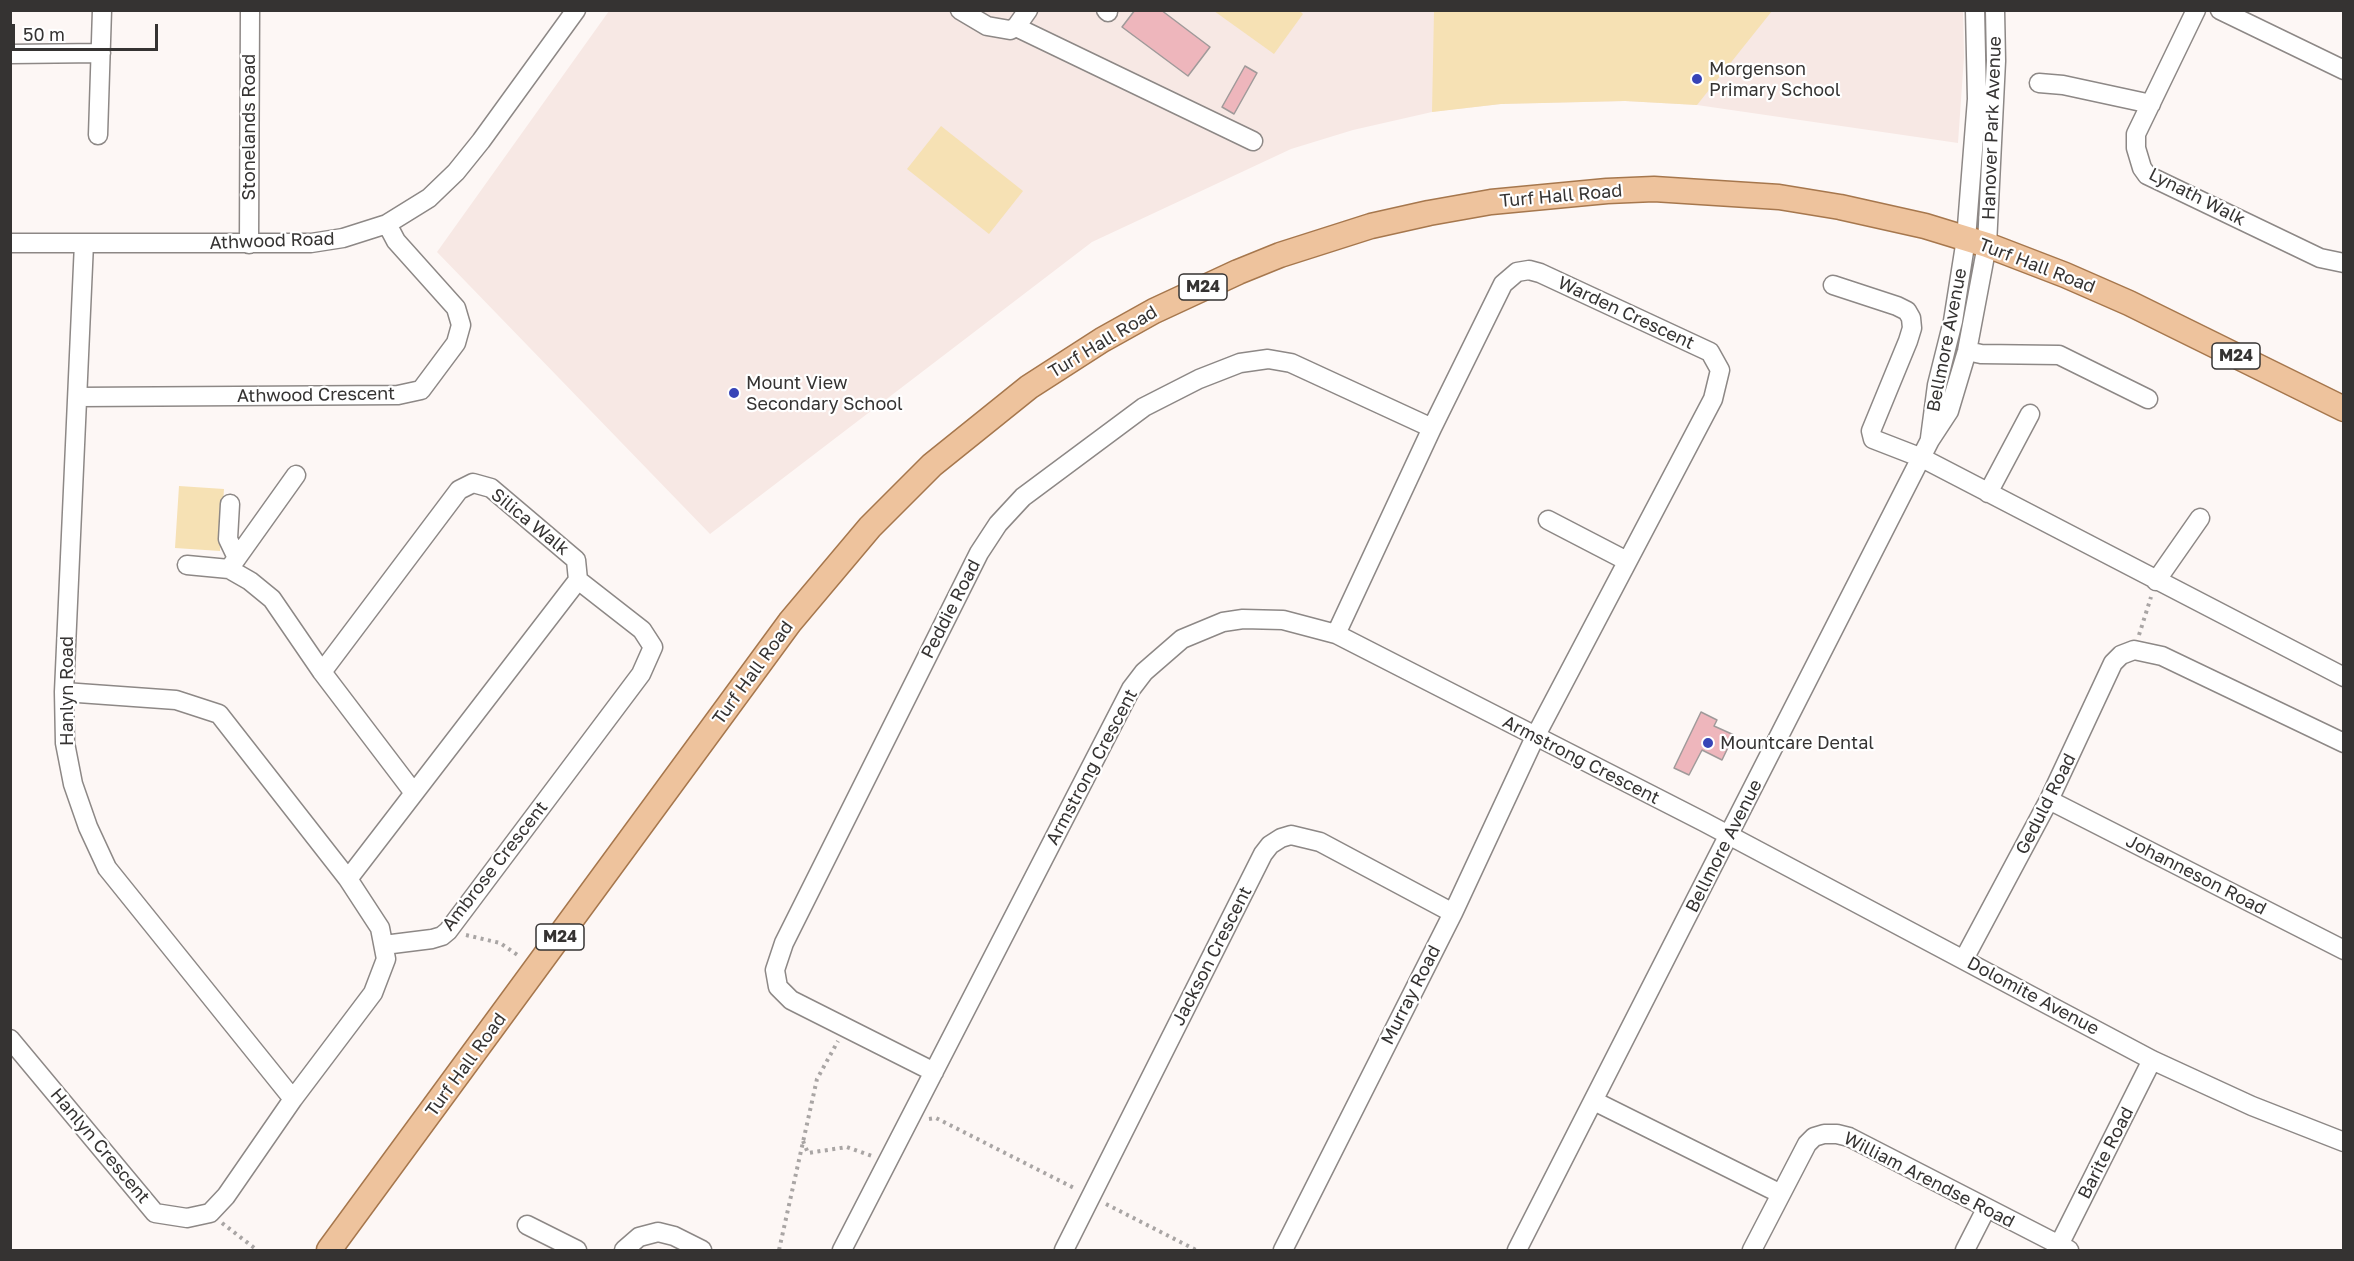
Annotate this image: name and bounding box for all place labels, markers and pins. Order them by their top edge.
place label: Morgenson Primary School [1709,58,1841,100]
marker: Morgenson Primary School [1690,72,1704,86]
place label: Mount View Secondary School [746,372,903,415]
marker: Mount View Secondary School [727,386,741,400]
place label: Mountcare Dental [1720,732,1874,754]
marker: Mountcare Dental [1701,736,1715,750]

